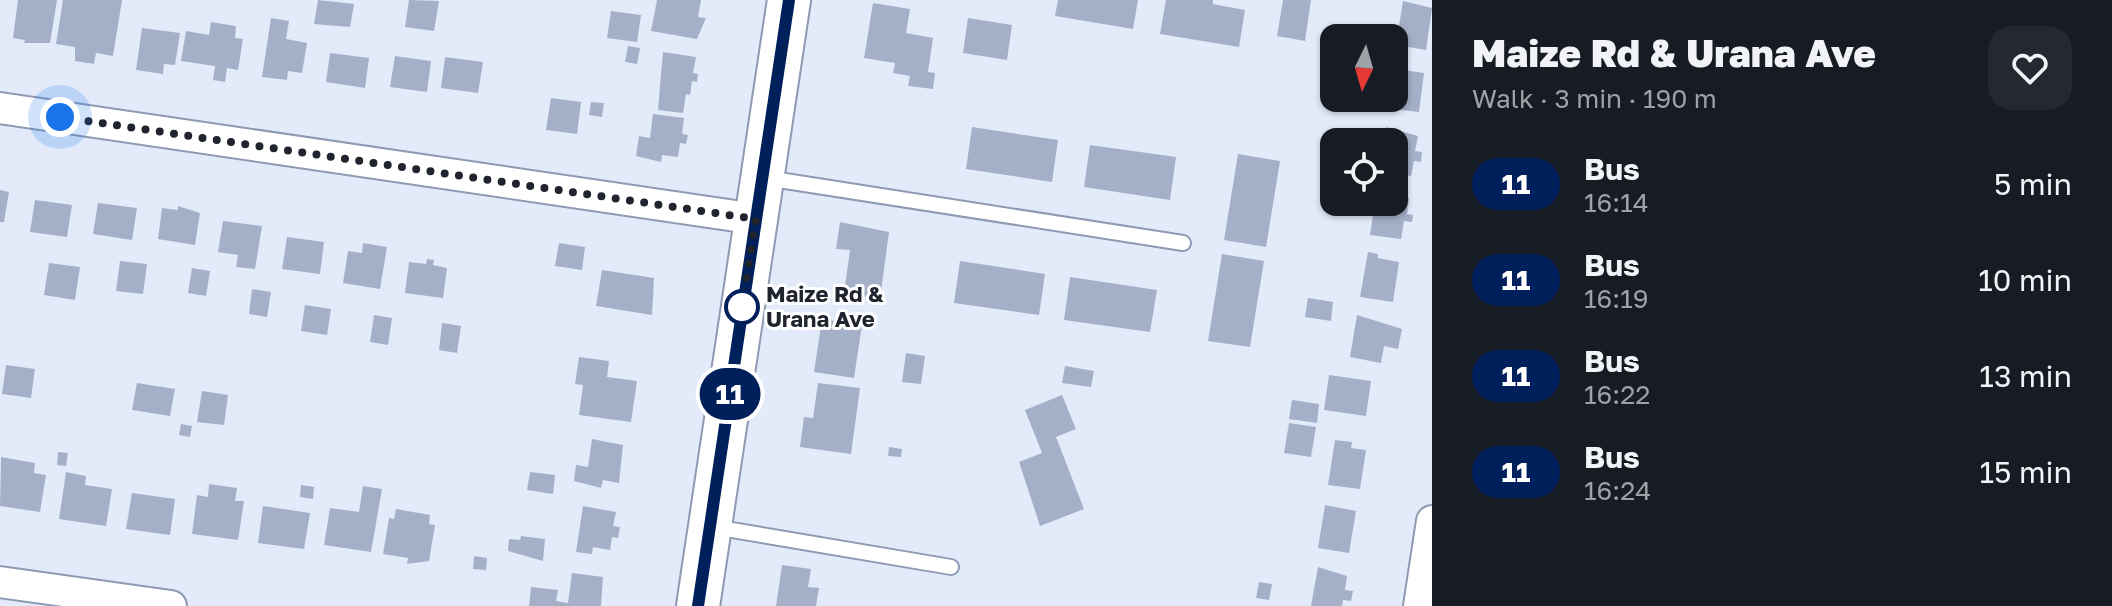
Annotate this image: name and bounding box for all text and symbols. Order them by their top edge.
north arrow [1320,24,1408,112]
map controls [1320,24,1408,216]
button: heart [1988,26,2072,110]
text: Maize Rd & Urana Ave [1472,30,1876,75]
text: Walk · 3 min · 190 m [1472,83,1717,114]
your location [40,97,80,137]
button: locate [1320,128,1408,216]
text: Bus [1584,151,1640,187]
text: 5 min [1994,166,2072,202]
text: 11 [1502,167,1530,200]
text: 16:14 [1584,187,1649,218]
text: Bus [1584,247,1640,283]
text: 10 min [1978,262,2072,298]
text: 11 [1502,263,1530,296]
place label: Maize Rd & Urana Ave [766,280,884,332]
text: 16:19 [1584,283,1648,314]
marker: Maize Rd & Urana Ave [725,290,759,324]
text: Bus [1584,343,1640,379]
text: 13 min [1979,358,2072,394]
text: 11 [1502,359,1530,392]
line badge: 11 [694,368,766,420]
text: 11 [716,377,744,410]
text: 16:22 [1584,379,1650,410]
text: Bus [1584,439,1640,475]
text: 15 min [1980,454,2072,490]
text: 11 [1502,455,1530,488]
text: 16:24 [1584,475,1651,506]

